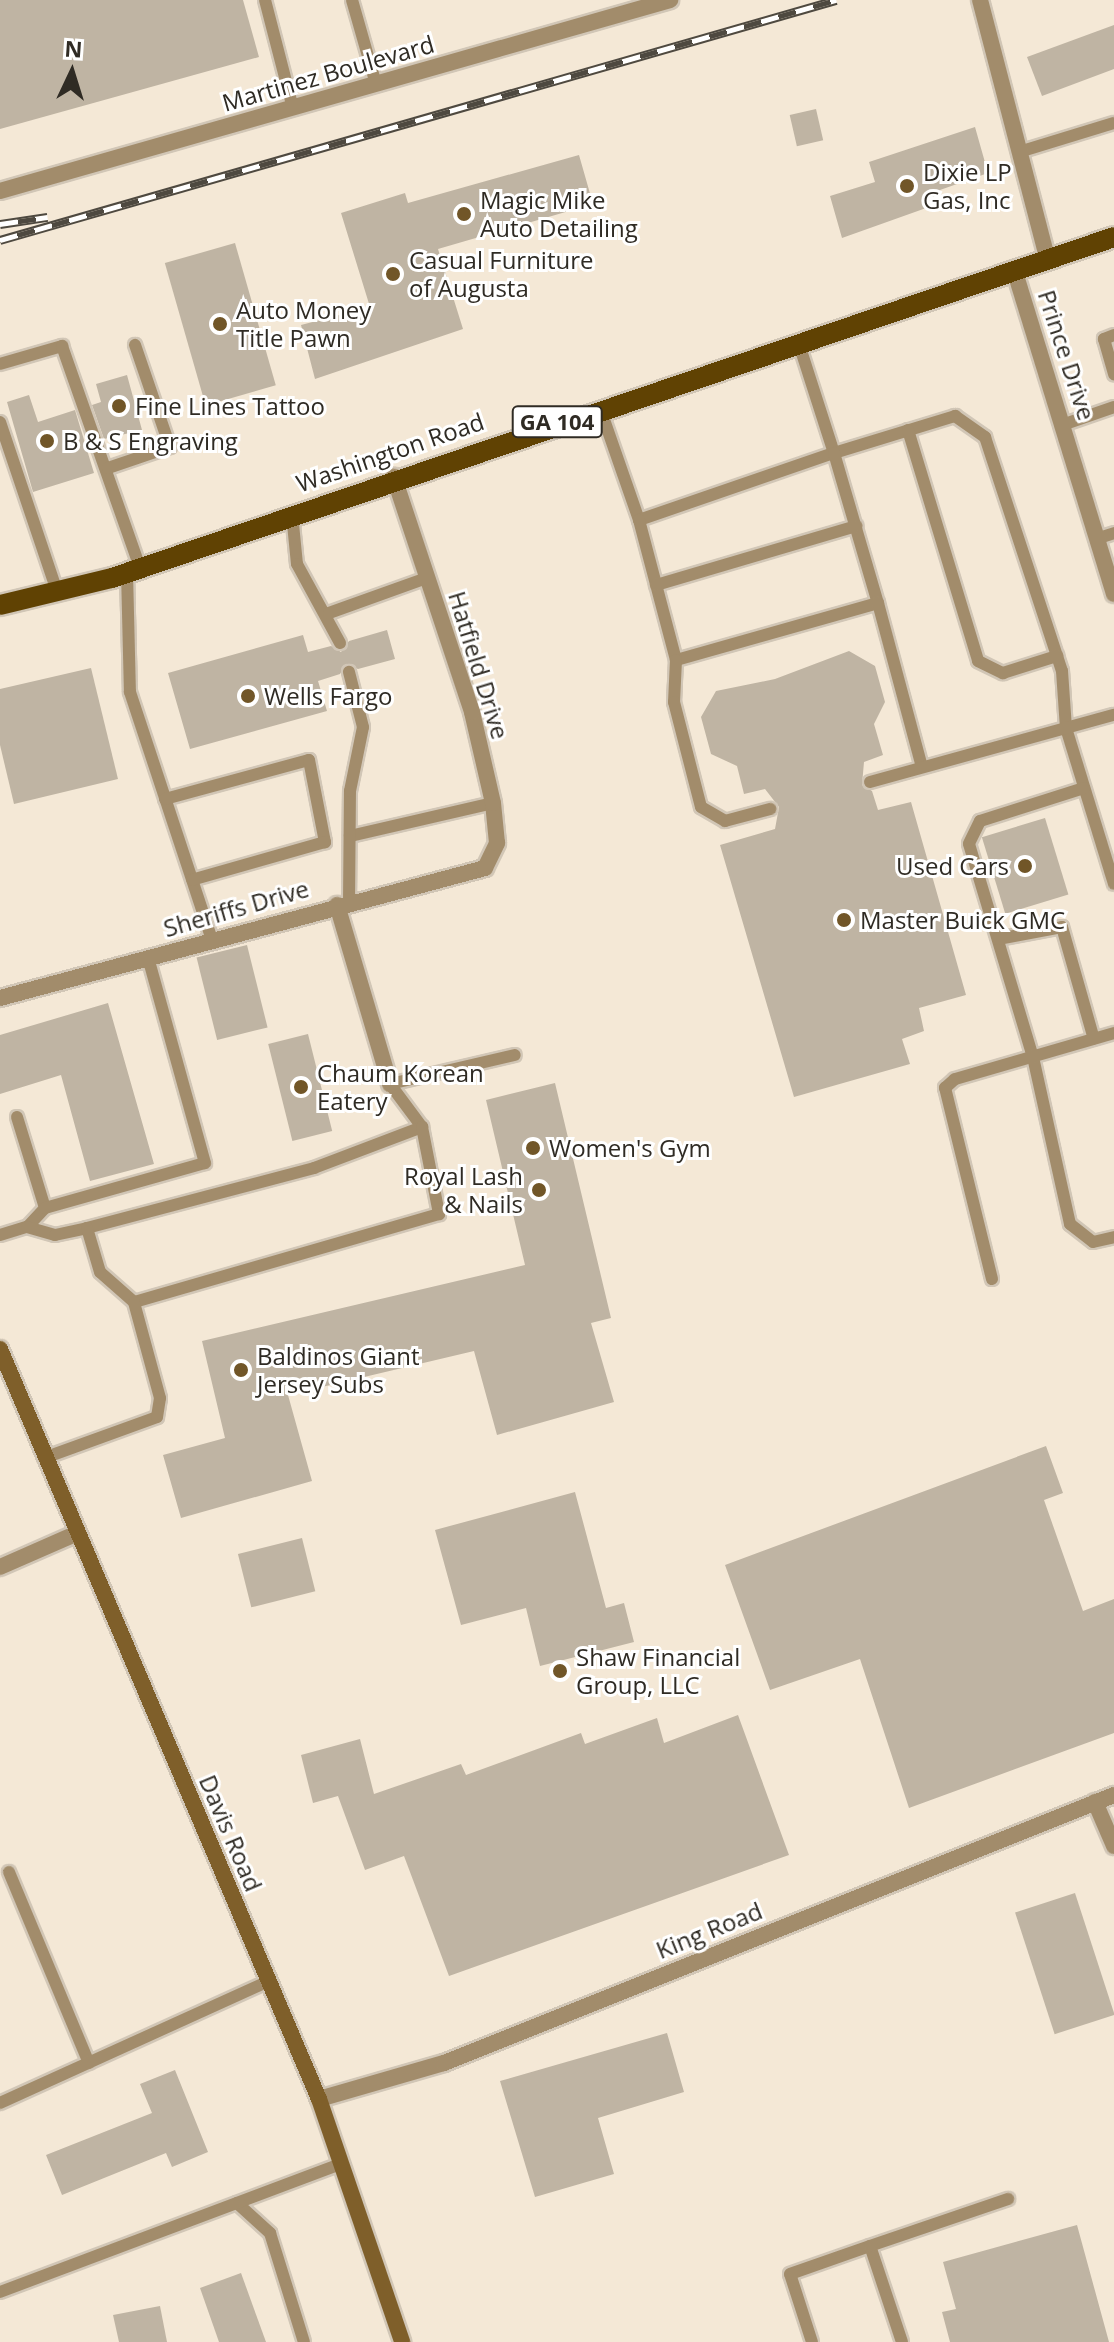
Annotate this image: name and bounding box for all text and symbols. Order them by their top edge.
street label: Martinez Boulevard [219,29,437,117]
north arrow [32,32,112,112]
text: N [64,32,84,64]
place label: Dixie LP Gas, Inc [923,158,1012,214]
marker: Dixie LP Gas, Inc [898,177,916,195]
place label: Magic Mike Auto Detailing [480,186,638,242]
marker: Magic Mike Auto Detailing [455,205,473,223]
place label: Casual Furniture of Augusta [409,246,593,302]
marker: Casual Furniture of Augusta [384,265,402,283]
street label: Prince Drive [1032,286,1102,424]
place label: Auto Money Title Pawn [236,296,371,352]
marker: Auto Money Title Pawn [211,315,229,333]
place label: Fine Lines Tattoo [135,392,325,420]
marker: Fine Lines Tattoo [110,397,128,415]
road number: GA 104 [511,404,603,440]
street label: Washington Road [292,406,488,498]
place label: B & S Engraving [63,427,238,455]
marker: B & S Engraving [38,432,56,450]
street label: Hatfield Drive [443,588,515,742]
place label: Wells Fargo [264,682,392,710]
marker: Wells Fargo [239,687,257,705]
place label: Used Cars [896,852,1009,880]
marker: Used Cars [1016,857,1034,875]
street label: Sheriffs Drive [160,874,312,942]
place label: Master Buick GMC [860,906,1065,934]
marker: Master Buick GMC [835,911,853,929]
place label: Chaum Korean Eatery [317,1059,484,1115]
marker: Chaum Korean Eatery [292,1078,310,1096]
place label: Women's Gym [549,1134,711,1162]
marker: Women's Gym [524,1139,542,1157]
place label: Royal Lash & Nails [404,1162,523,1218]
marker: Royal Lash & Nails [530,1181,548,1199]
place label: Baldinos Giant Jersey Subs [257,1342,420,1398]
marker: Baldinos Giant Jersey Subs [232,1361,250,1379]
place label: Shaw Financial Group, LLC [576,1643,740,1699]
marker: Shaw Financial Group, LLC [551,1662,569,1680]
street label: Davis Road [194,1770,268,1896]
street label: King Road [652,1896,766,1964]

